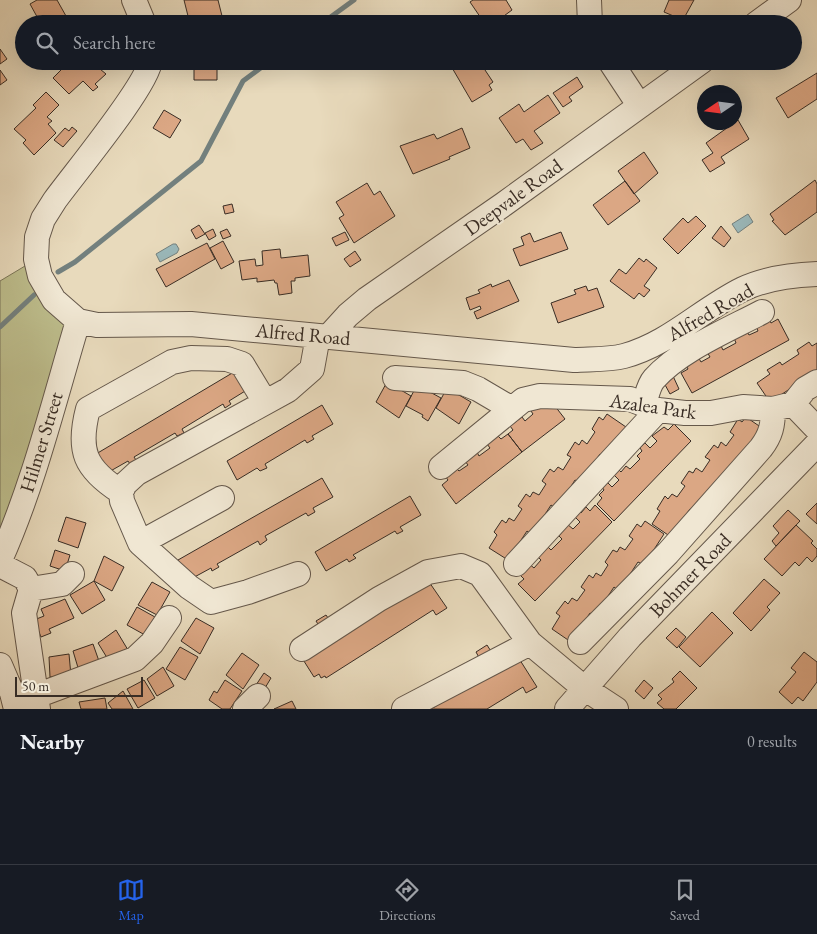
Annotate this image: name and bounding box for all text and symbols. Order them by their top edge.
search box [15,15,802,70]
icon: search [33,29,61,57]
text: Search here [73,30,155,55]
north arrow [697,85,742,130]
street label: Deepvale Road [459,152,568,241]
street label: Alfred Road [661,276,759,348]
street label: Alfred Road [253,317,352,351]
street label: Azalea Park [607,387,699,425]
street label: Hilmer Street [13,388,69,495]
street label: Bohmer Road [643,527,737,623]
scale bar [15,674,142,697]
text: 50 m [22,677,49,695]
text: Nearby [20,728,84,755]
text: 0 results [747,731,797,752]
tab: Map [117,876,145,924]
tab: Directions [379,876,436,924]
tab: Saved [670,876,700,924]

